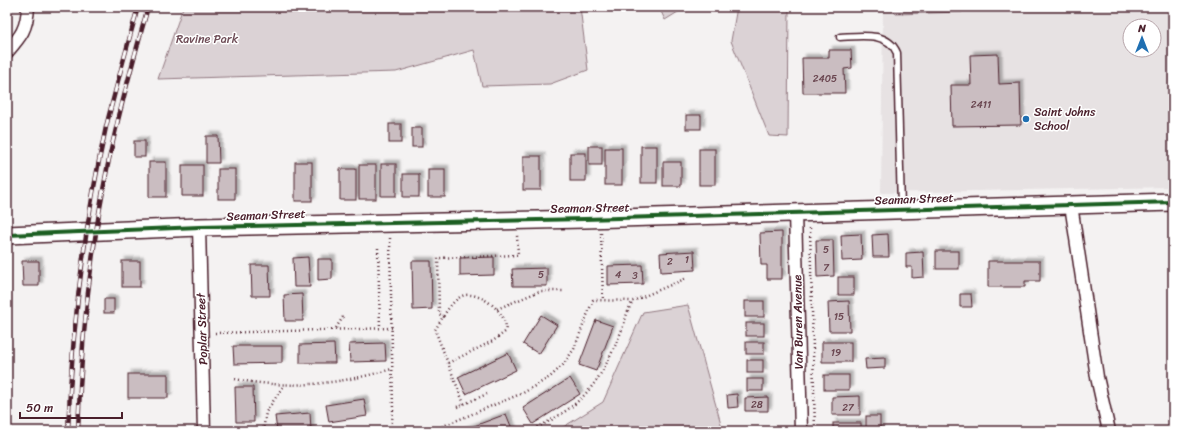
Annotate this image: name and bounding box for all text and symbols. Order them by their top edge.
north arrow [1122,18,1162,58]
text: N [1137,19,1146,38]
park label: Ravine Park [176,28,239,50]
house number: 2405 [813,70,837,88]
house number: 2411 [971,96,991,114]
place label: Saint Johns School [1034,101,1096,137]
marker: Saint Johns School [1021,114,1031,124]
street label: Seaman Street [874,187,954,211]
street label: Seaman Street [550,196,630,220]
street label: Seaman Street [226,203,306,227]
house number: 5 [823,241,829,259]
house number: 1 [685,251,689,269]
house number: 2 [667,253,673,271]
house number: 7 [823,259,830,277]
house number: 5 [538,266,544,284]
house number: 4 [615,266,621,284]
house number: 3 [632,267,638,285]
street label: Van Buren Avenue [786,274,810,370]
street label: Poplar Street [190,292,214,365]
house number: 15 [834,308,844,326]
house number: 19 [831,344,841,362]
scale bar [20,394,122,420]
house number: 28 [751,396,763,414]
text: 50 m [26,397,53,419]
house number: 27 [842,399,855,417]

